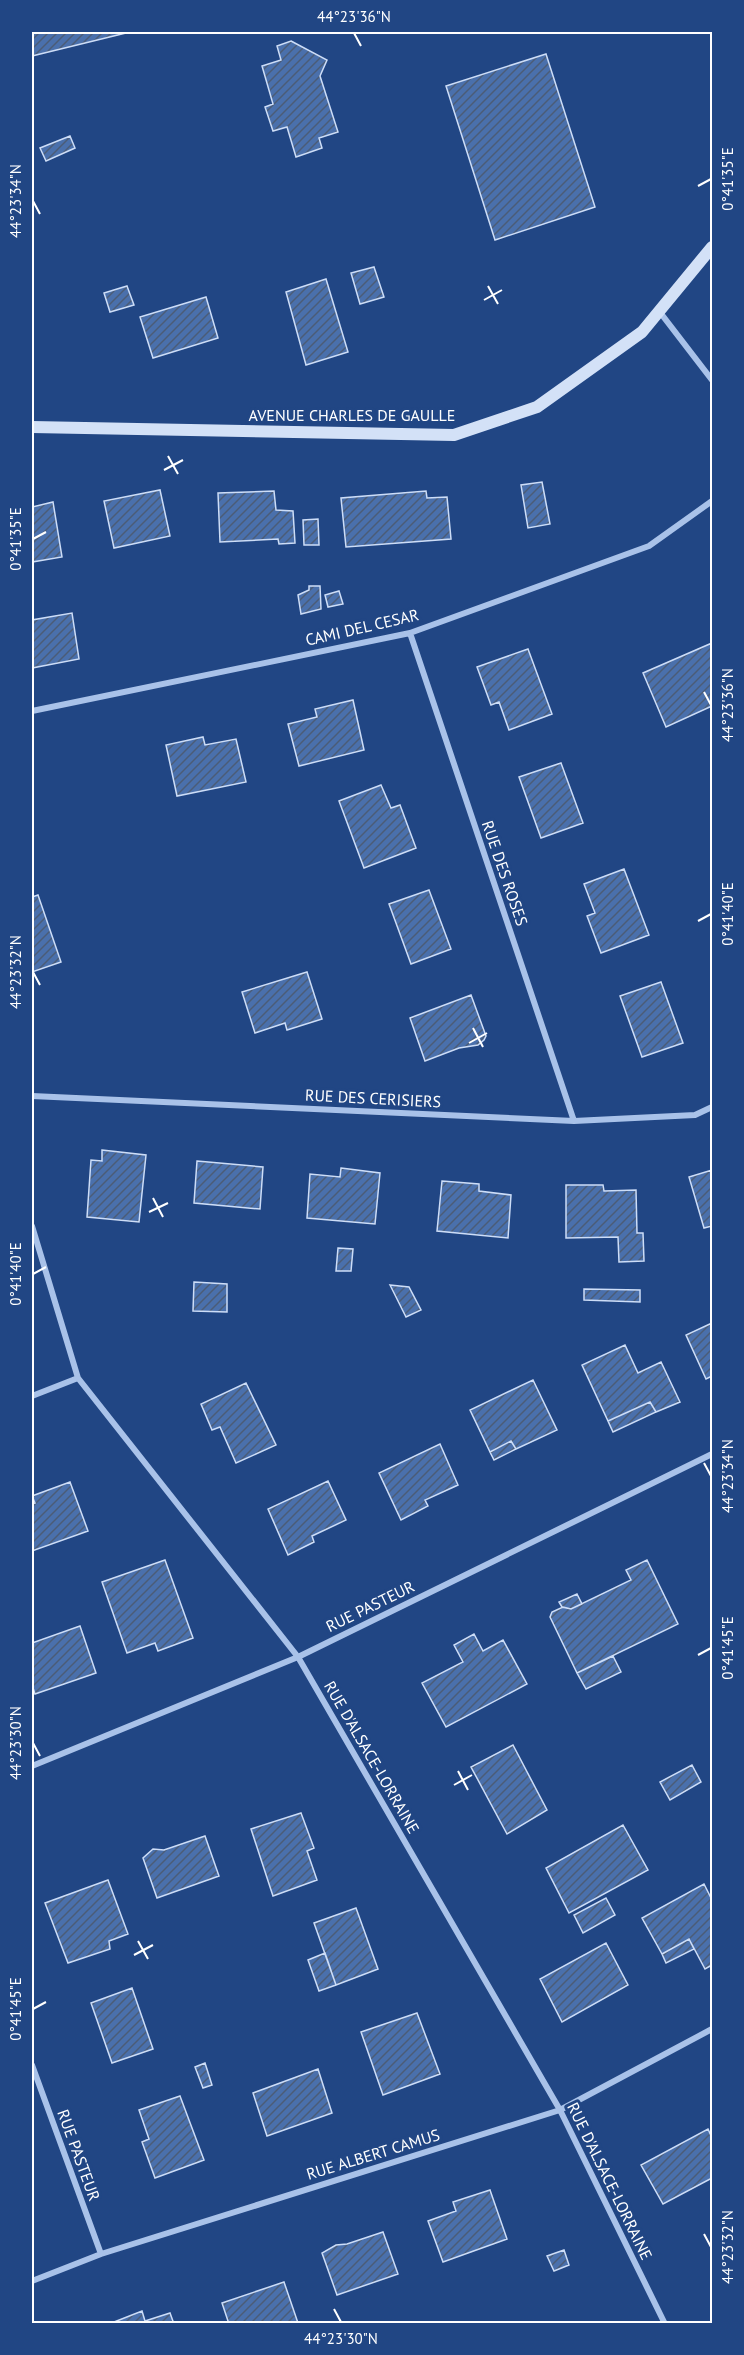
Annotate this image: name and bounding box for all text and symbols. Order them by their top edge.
text: 44°23'36"N [317,7,391,26]
text: 0°41'35"E [718,147,737,211]
text: 44°23'34"N [6,164,25,238]
street label: AVENUE CHARLES DE GAULLE [249,405,455,425]
text: 0°41'35"E [6,507,25,571]
street label: CAMI DEL CESAR [303,604,421,650]
text: 44°23'36"N [718,668,737,742]
street label: RUE DES ROSES [478,818,532,928]
text: 0°41'40"E [718,882,737,946]
text: 44°23'32"N [6,935,25,1009]
street label: RUE DES CERISIERS [304,1084,442,1112]
text: 0°41'40"E [6,1242,25,1306]
text: 44°23'34"N [718,1439,737,1513]
street label: RUE PASTEUR [322,1576,418,1636]
text: 0°41'45"E [718,1616,737,1680]
street label: RUE D'ALSACE-LORRAINE [320,1677,424,1837]
text: 44°23'30"N [6,1706,25,1780]
text: 0°41'45"E [6,1977,25,2041]
street label: RUE D'ALSACE-LORRAINE [563,2099,657,2263]
street label: RUE PASTEUR [53,2106,105,2204]
street label: RUE ALBERT CAMUS [304,2124,442,2184]
text: 44°23'32"N [718,2210,737,2284]
text: 44°23'30"N [304,2329,378,2348]

